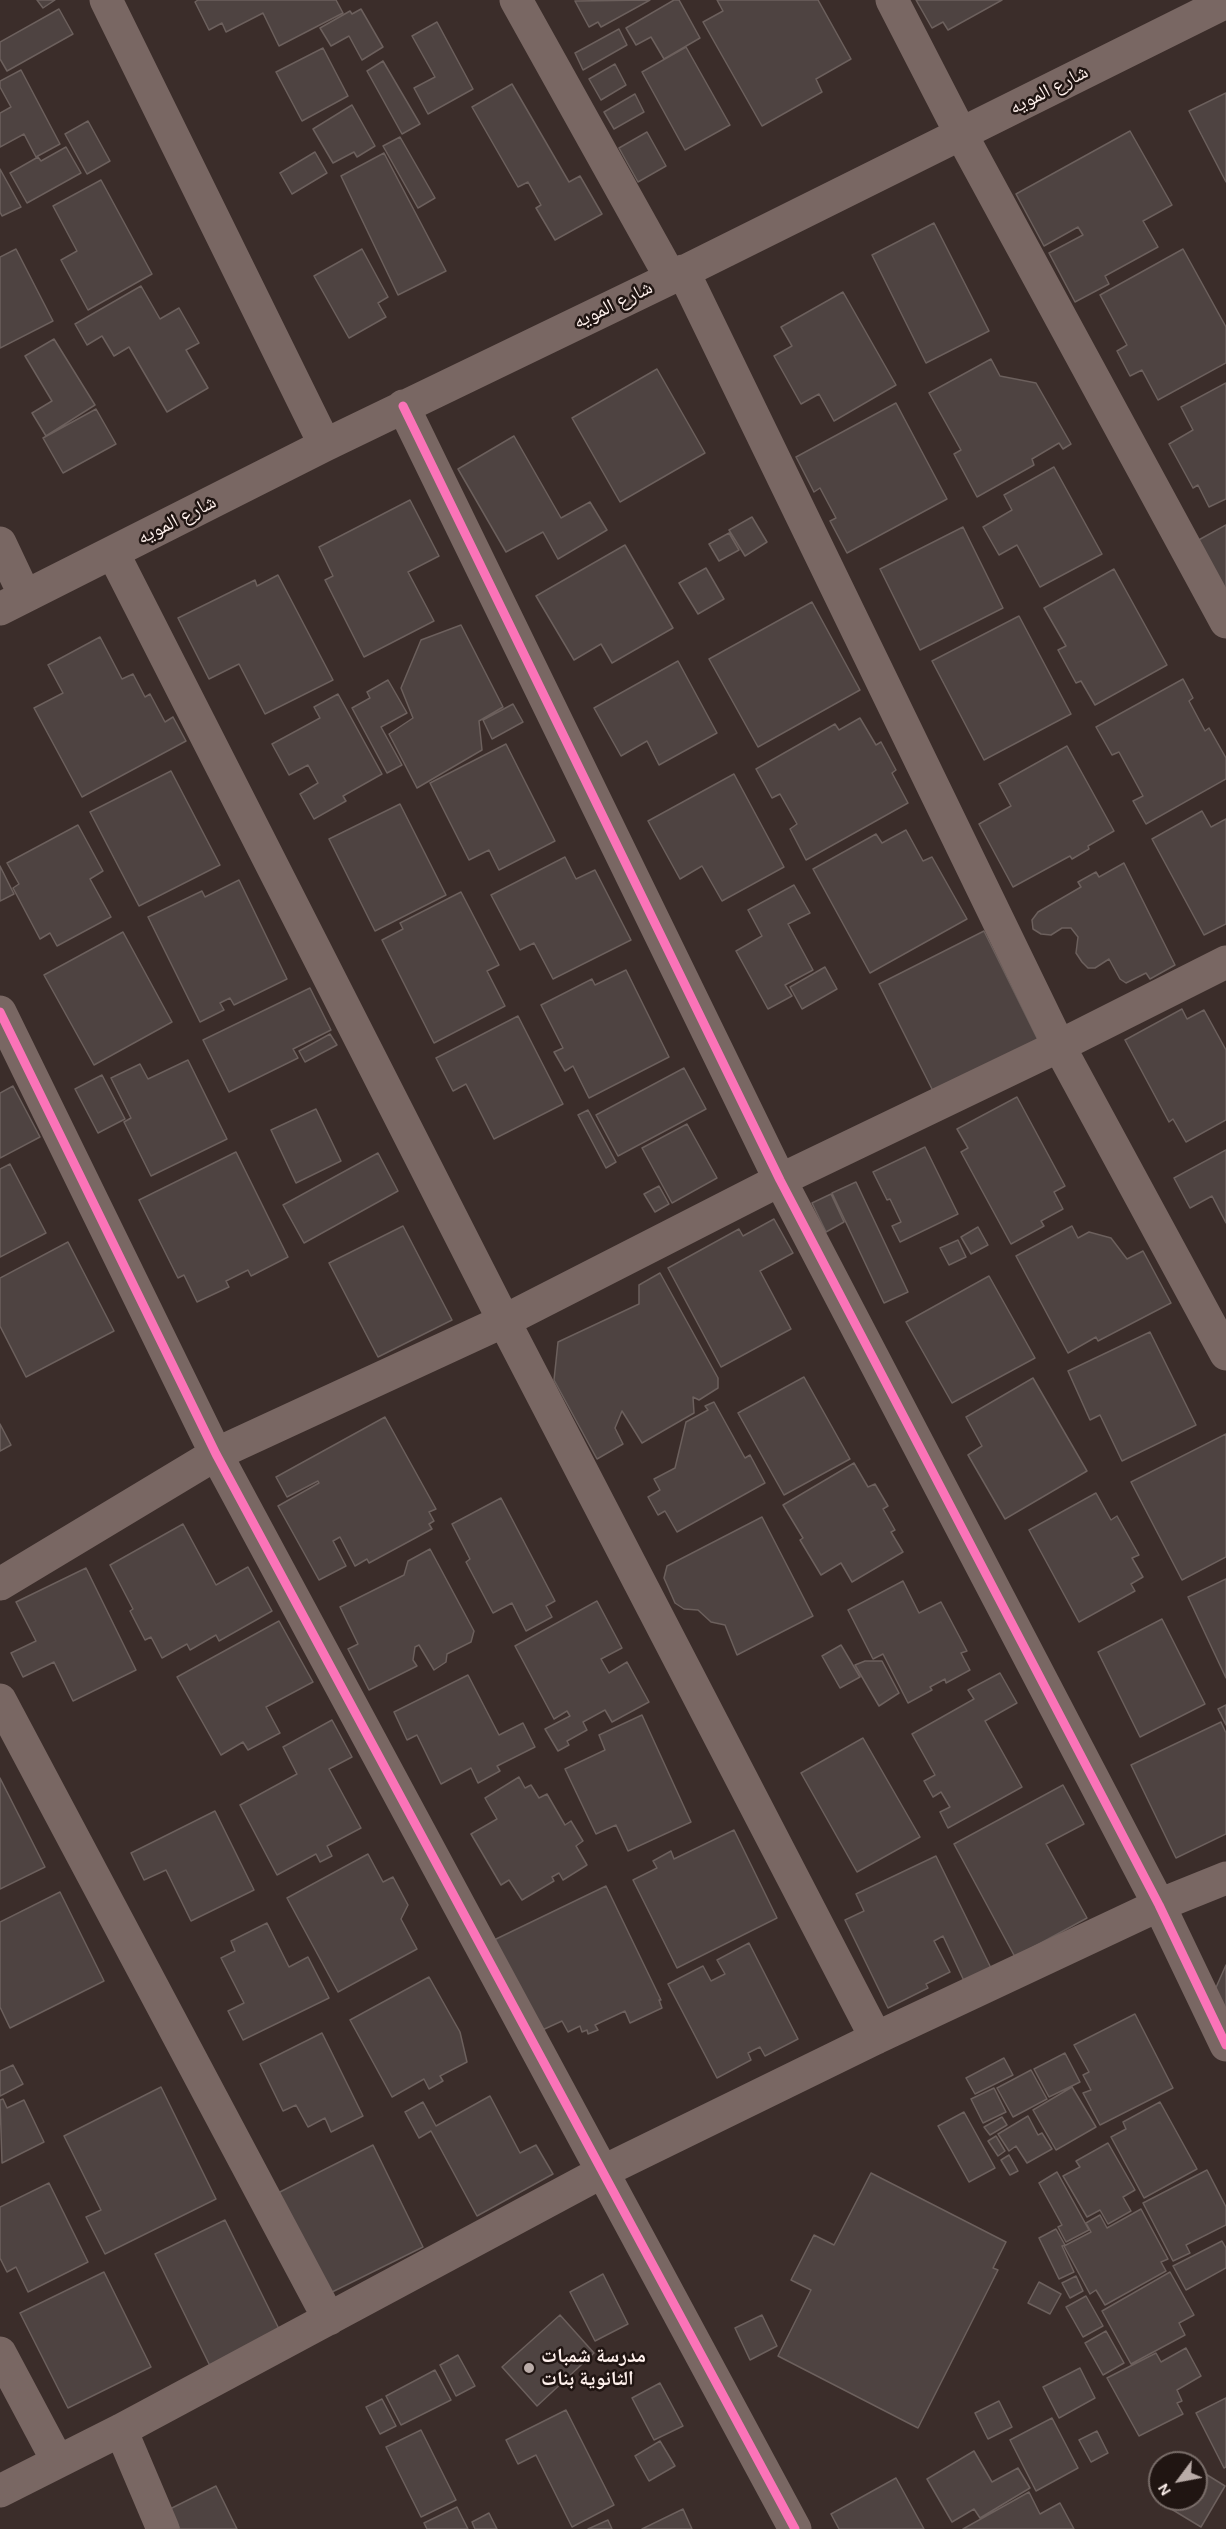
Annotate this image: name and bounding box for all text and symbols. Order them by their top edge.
street label: شارع المويه [1006,60,1092,120]
street label: شارع المويه [569,276,657,334]
street label: شارع المويه [134,490,220,550]
place label: مدرسة شمبات الثانوية بنات [541,2344,646,2391]
marker: مدرسة شمبات الثانوية بنات [522,2361,536,2375]
north arrow [1148,2451,1208,2511]
text: N [1153,2480,1175,2500]

